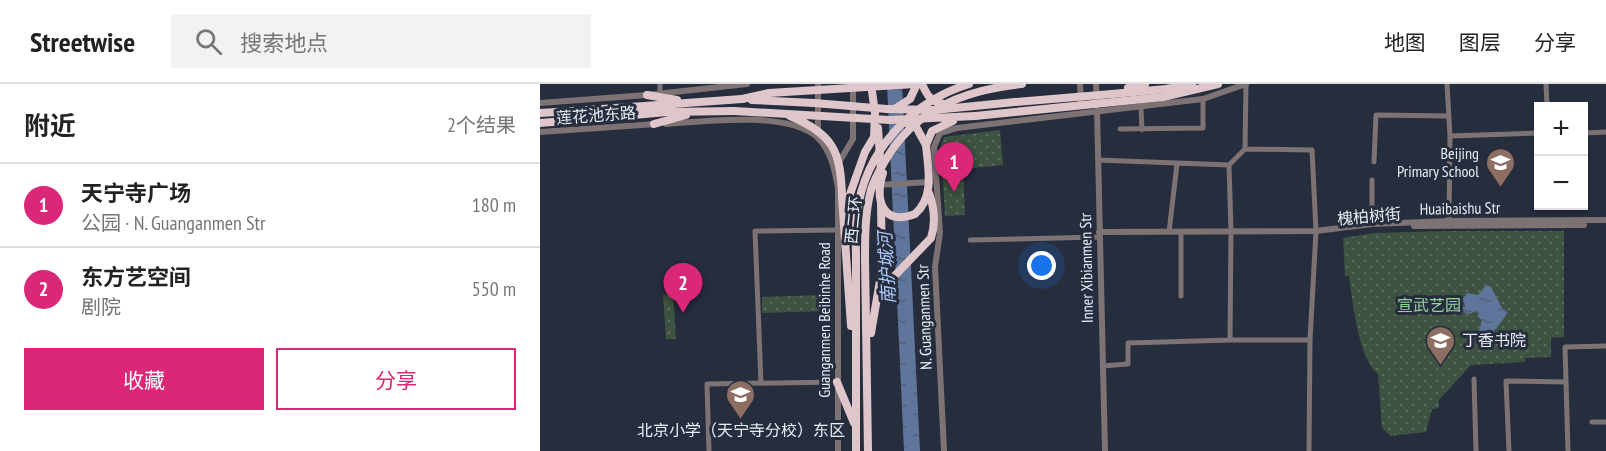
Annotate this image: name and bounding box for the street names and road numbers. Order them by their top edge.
street label: 莲花池东路 [555,102,637,128]
street label: 西二环 [841,195,865,245]
street label: Huaibaishu Str [1420,197,1501,219]
street label: 槐柏树街 [1336,203,1402,229]
street label: Inner Xibianmen Str [1075,212,1097,323]
street label: Guanganmen Beibinhe Road [814,242,834,398]
street label: N. Guanganmen Str [912,263,936,370]

